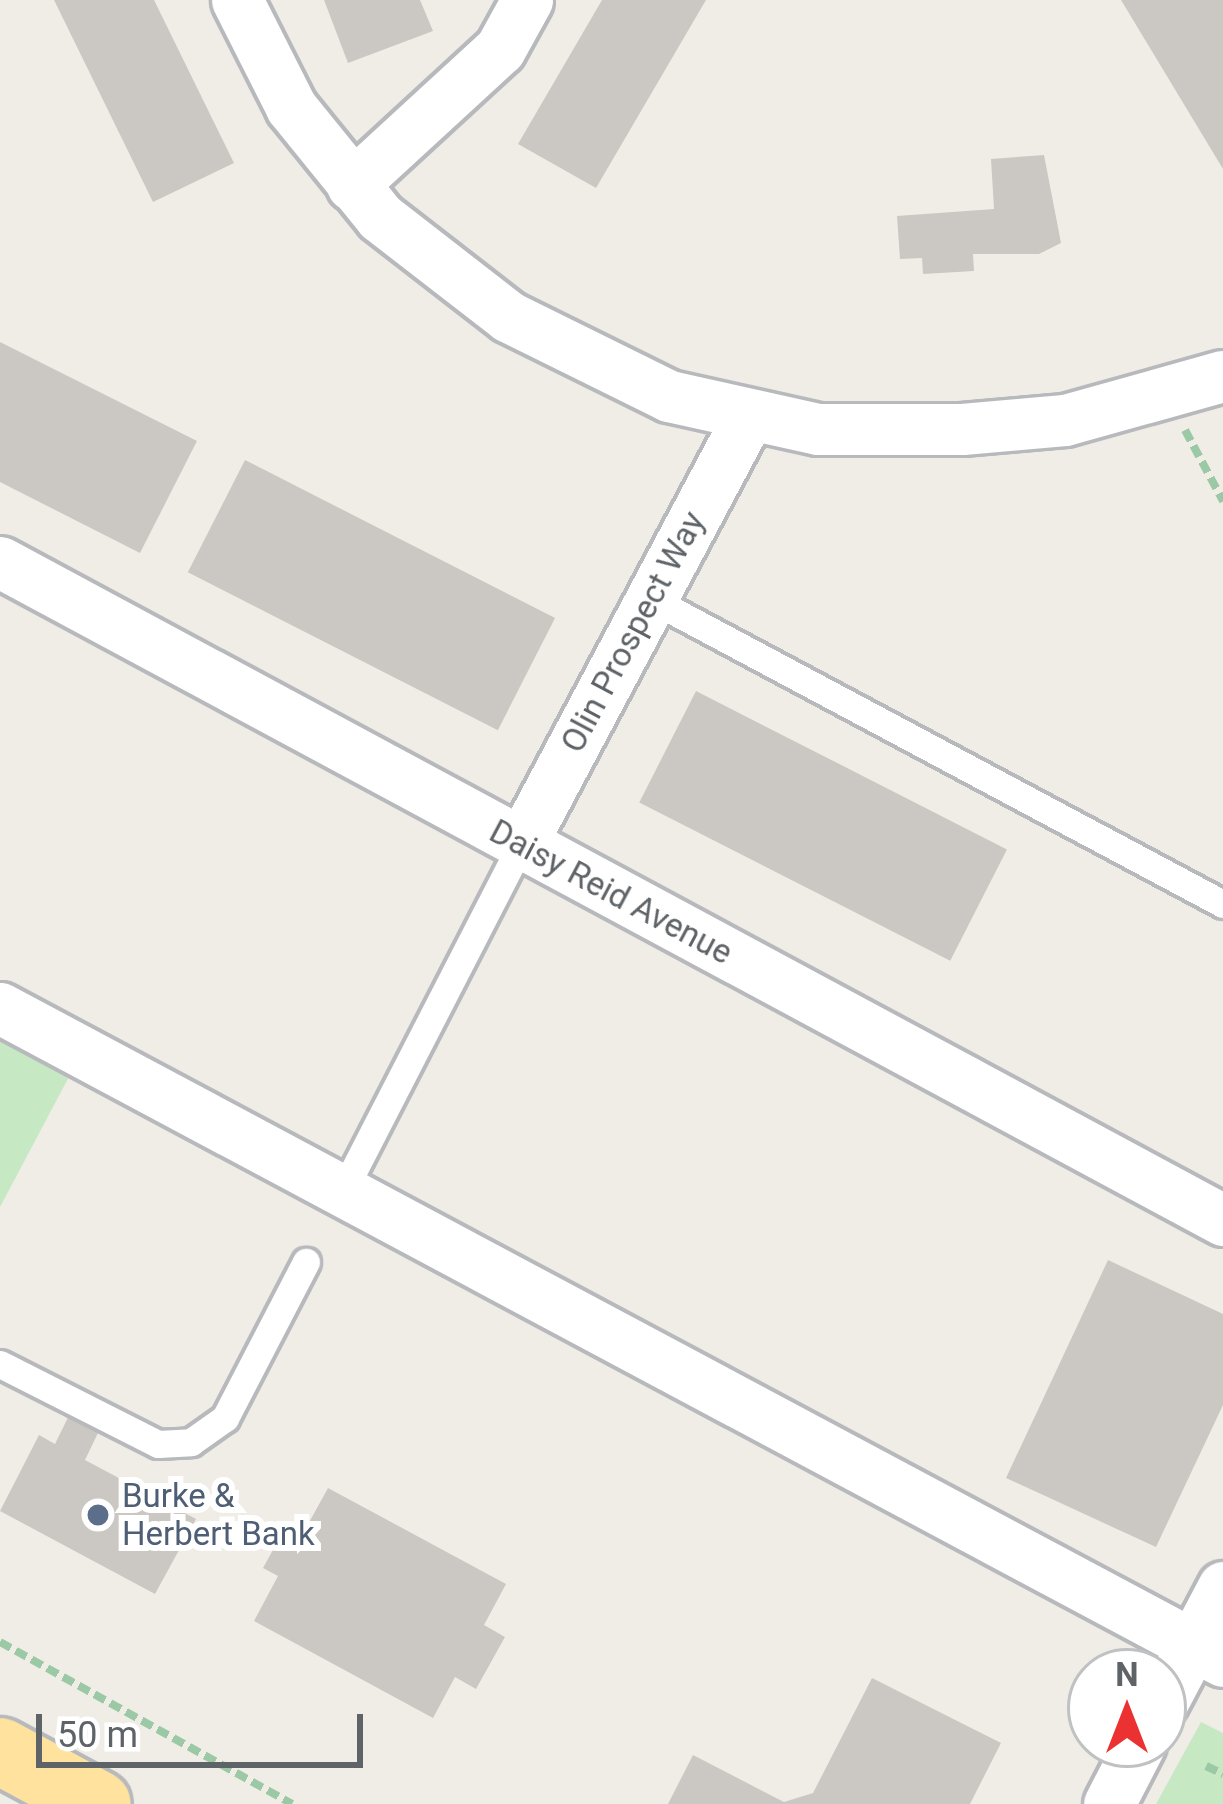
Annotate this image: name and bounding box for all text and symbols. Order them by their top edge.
street label: Olin Prospect Way [553,505,713,759]
street label: Daisy Reid Avenue [483,811,739,973]
place label: Burke & Herbert Bank [122,1476,315,1554]
marker: Burke & Herbert Bank [85,1502,111,1528]
north arrow [1067,1648,1187,1768]
text: N [1115,1655,1139,1694]
scale bar [42,1690,369,1764]
text: 50 m [57,1714,138,1756]

